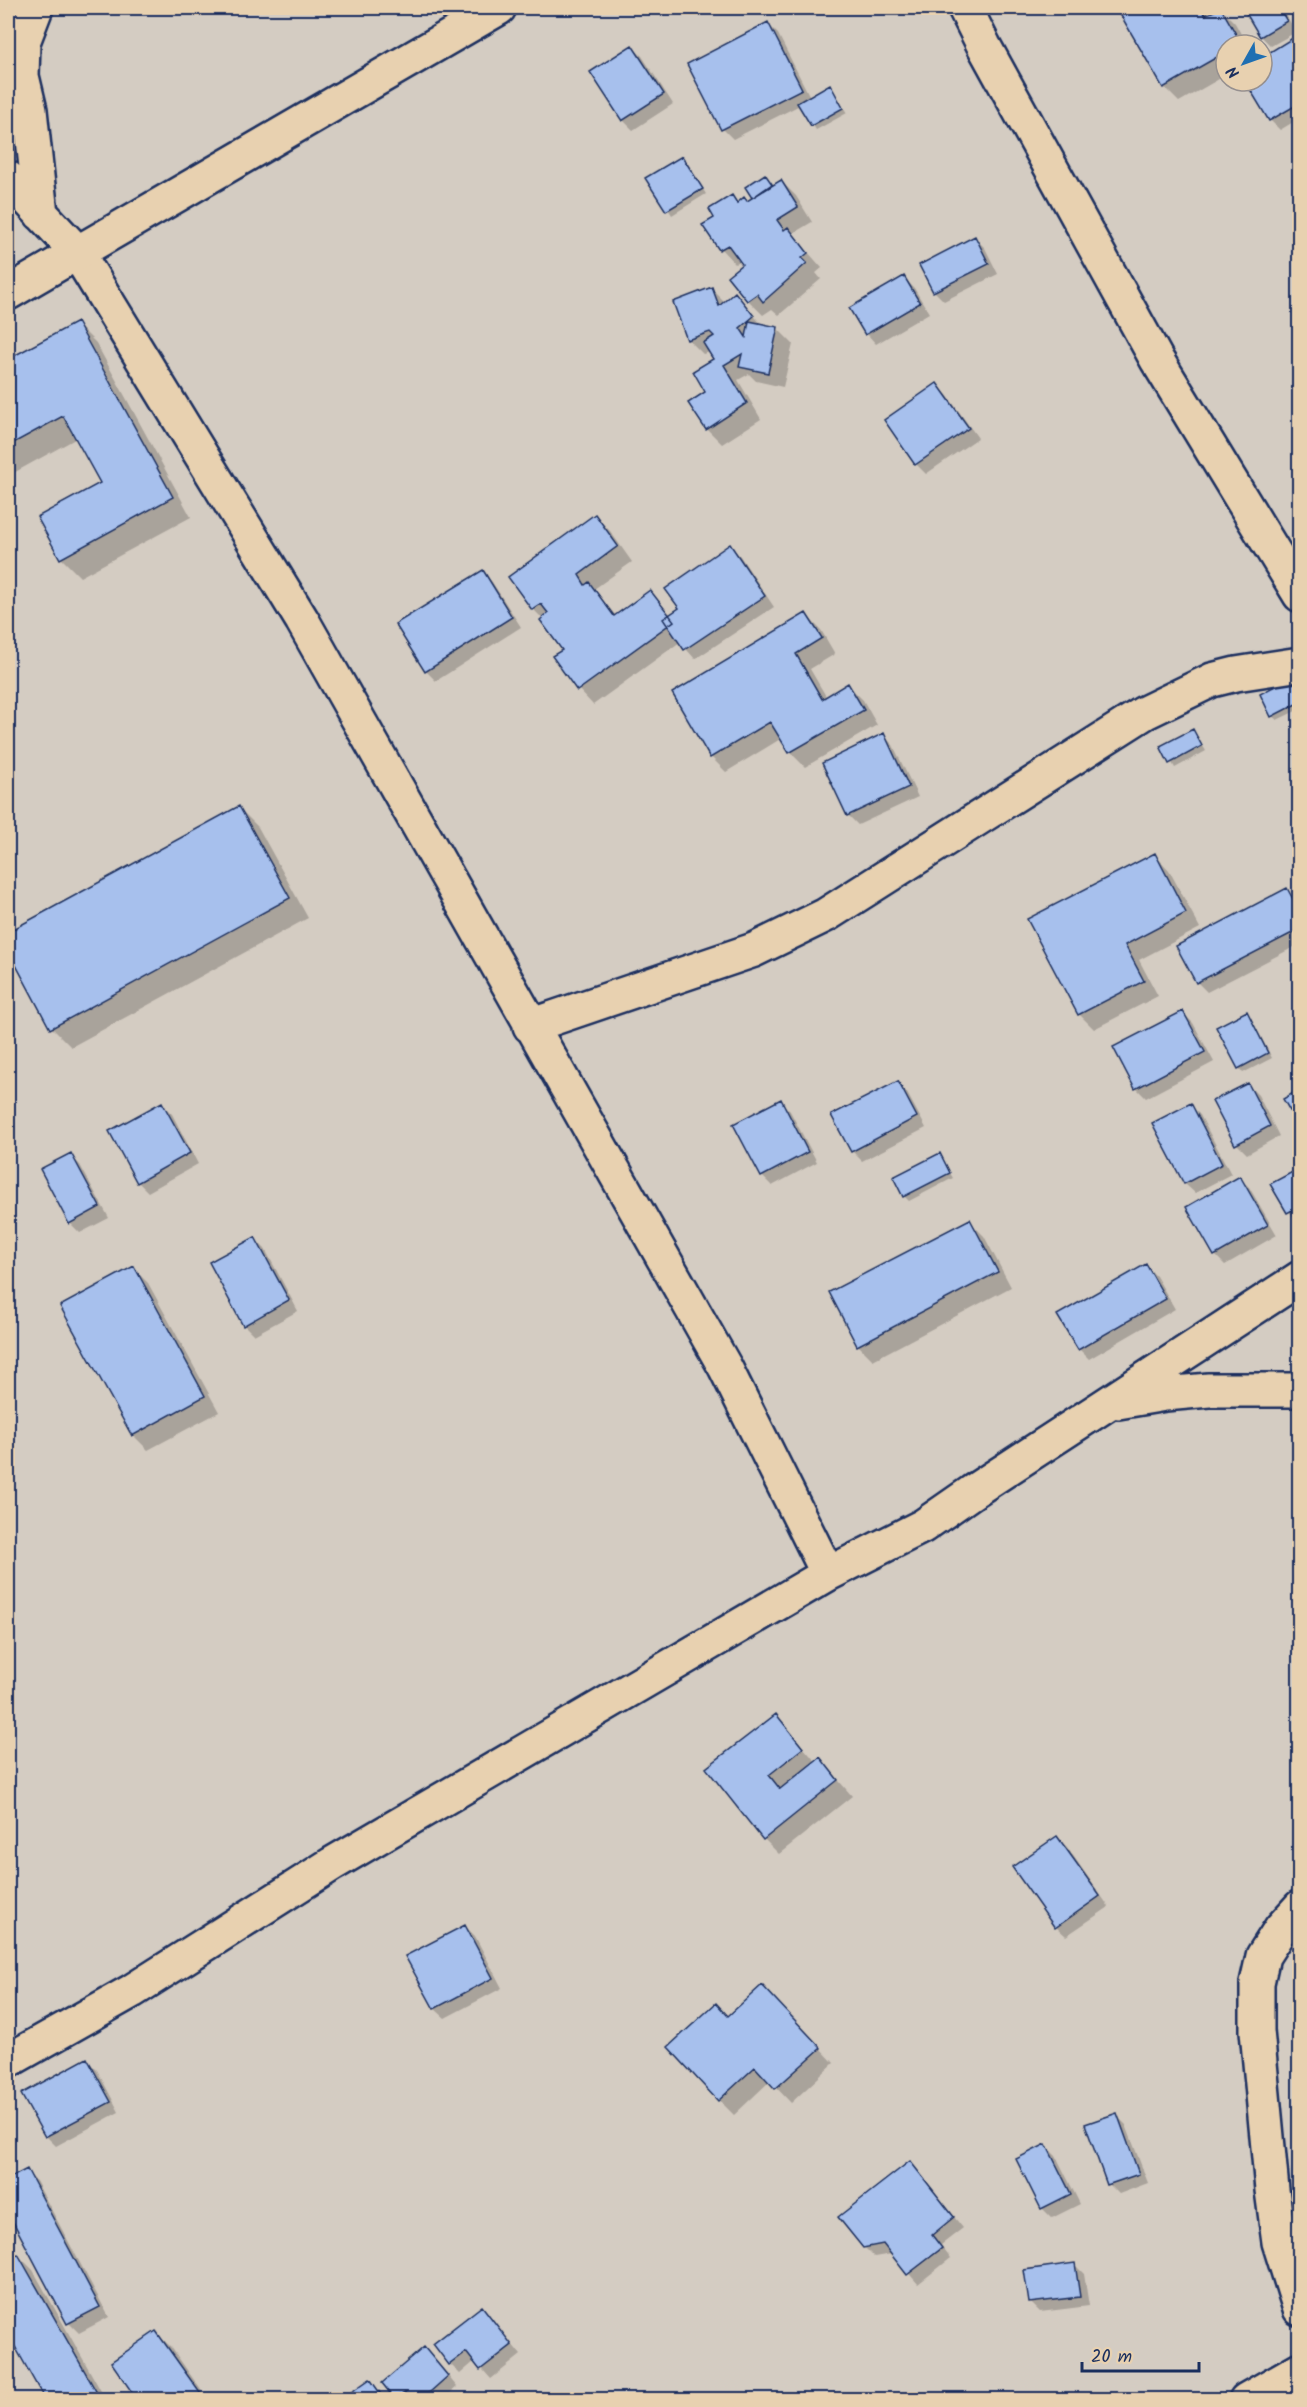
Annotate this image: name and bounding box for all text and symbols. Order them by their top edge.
north arrow [1214,33,1274,93]
text: N [1221,60,1246,84]
scale bar [1082,2335,1199,2373]
text: 20 m [1091,2343,1132,2372]

